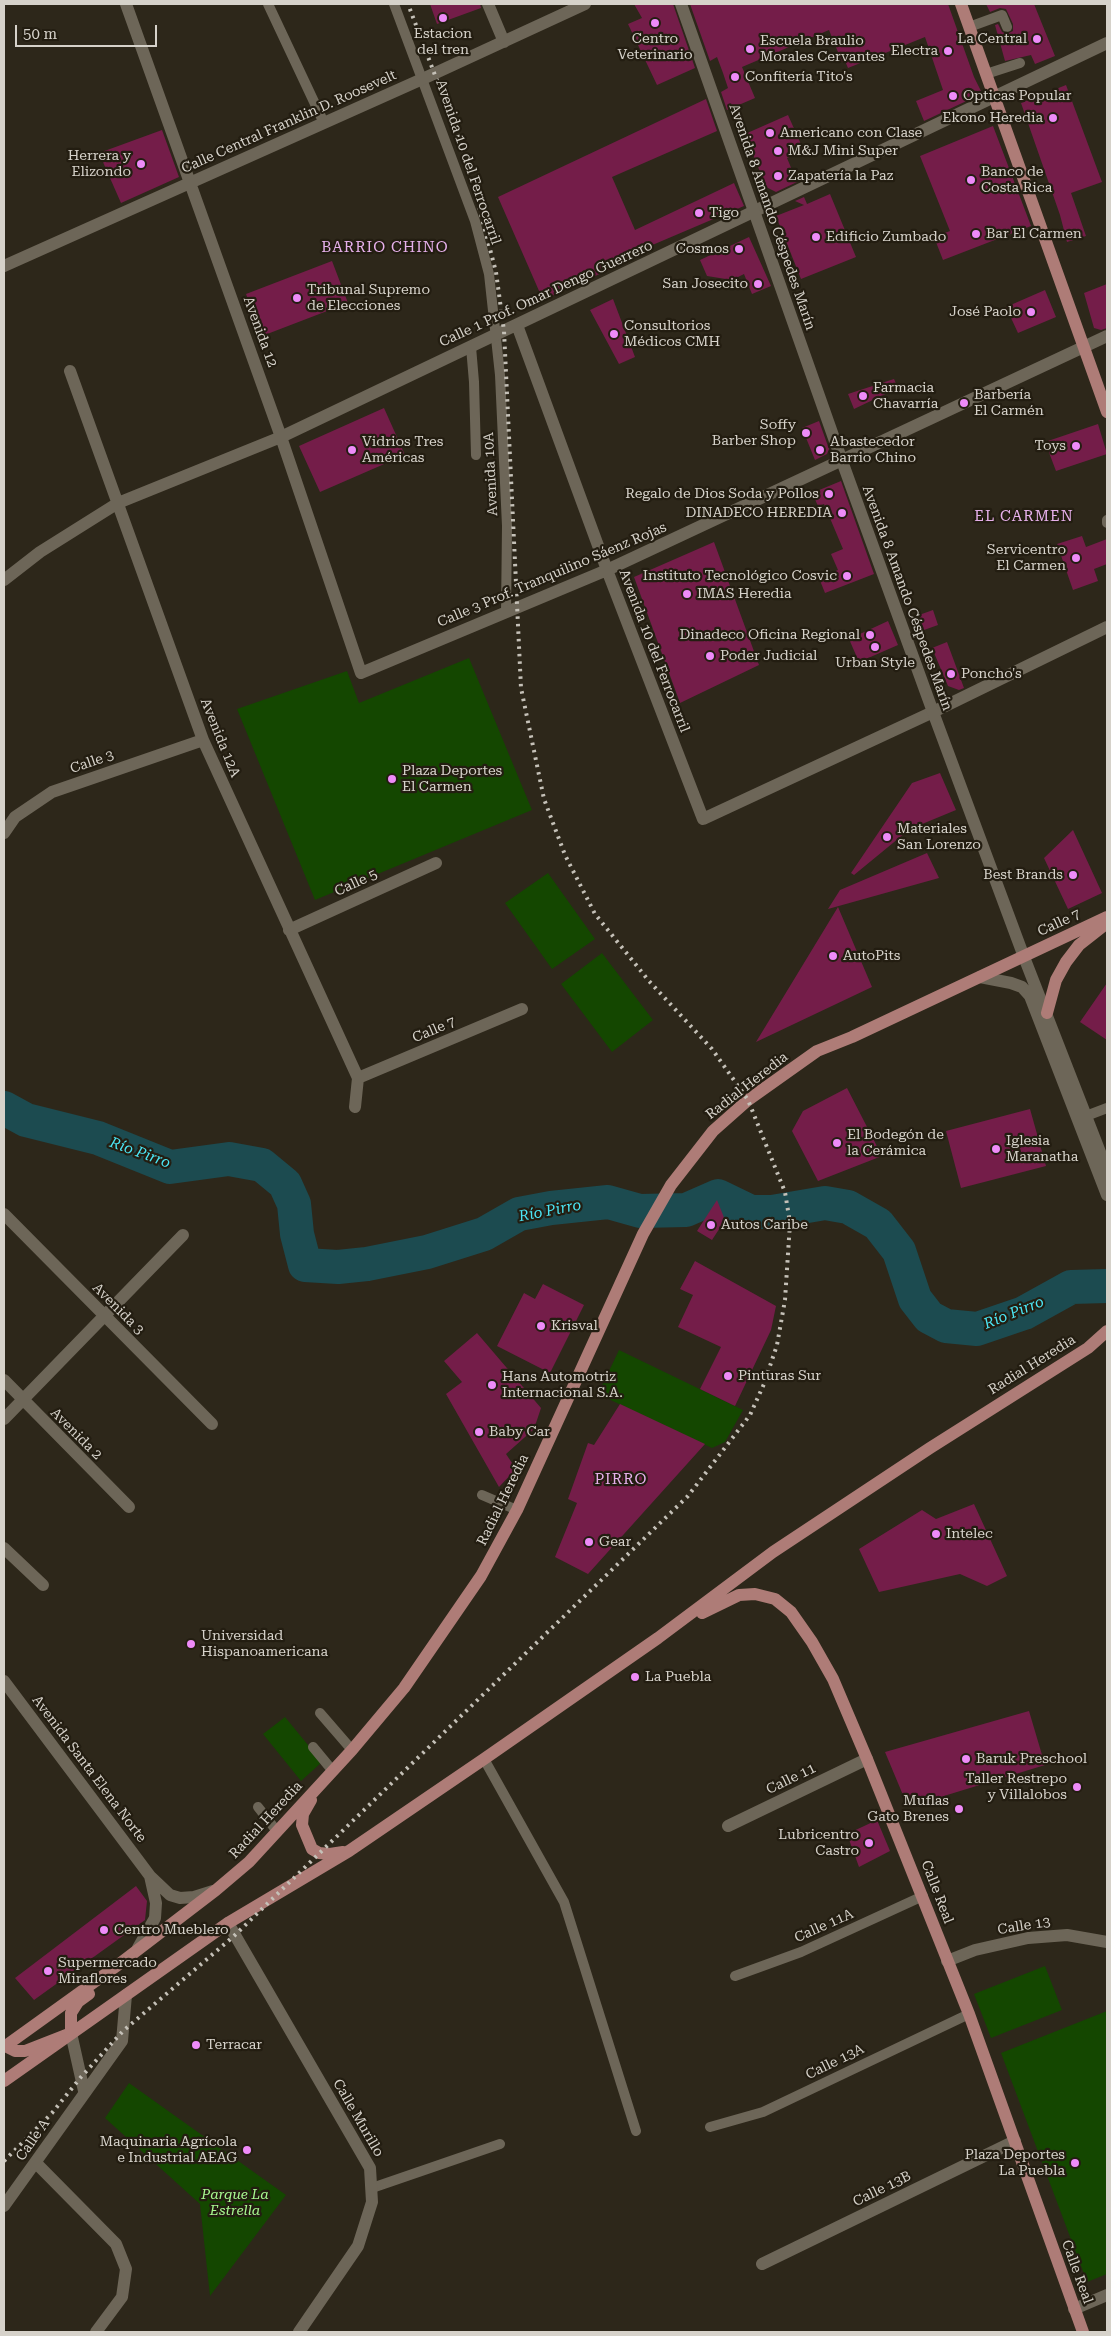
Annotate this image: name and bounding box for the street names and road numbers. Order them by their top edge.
street label: Calle Central Franklin D. Roosevelt [179,67,399,177]
street label: Avenida 10 del Ferrocarril [432,77,504,247]
street label: Avenida 8 Amando Céspedes Marín [725,102,819,332]
street label: Calle 1 Prof. Omar Dengo Guerrero [437,237,655,351]
street label: Avenida 12 [239,294,281,370]
street label: Avenida 10A [480,432,502,516]
street label: Avenida 8 Amando Céspedes Marín [858,483,956,713]
street label: Calle 3 Prof. Tranquilino Sáenz Rojas [435,519,669,631]
street label: Avenida 10 del Ferrocarril [615,567,693,735]
street label: Avenida 12A [196,696,244,780]
street label: Calle 3 [68,747,116,777]
street label: Calle 5 [332,866,380,900]
street label: Calle 7 [1035,906,1083,940]
street label: Calle 7 [410,1013,458,1047]
street label: Radial Heredia [703,1049,791,1123]
street label: Avenida 3 [89,1280,147,1338]
street label: Radial Heredia [985,1332,1079,1398]
street label: Avenida 2 [47,1405,105,1463]
street label: Radial Heredia [474,1452,532,1548]
street label: Avenida Santa Elena Norte [28,1692,150,1846]
street label: Calle 11 [763,1760,819,1798]
street label: Radial Heredia [226,1778,306,1862]
street label: Calle Real [917,1858,957,1926]
street label: Calle 11A [792,1906,856,1946]
street label: Calle 13 [996,1914,1052,1938]
street label: Calle 13A [803,2041,867,2083]
street label: Calle Murillo [329,2076,387,2160]
street label: Calle A [13,2116,53,2164]
street label: Calle 13B [850,2168,914,2210]
street label: Calle Real [1058,2238,1096,2306]

